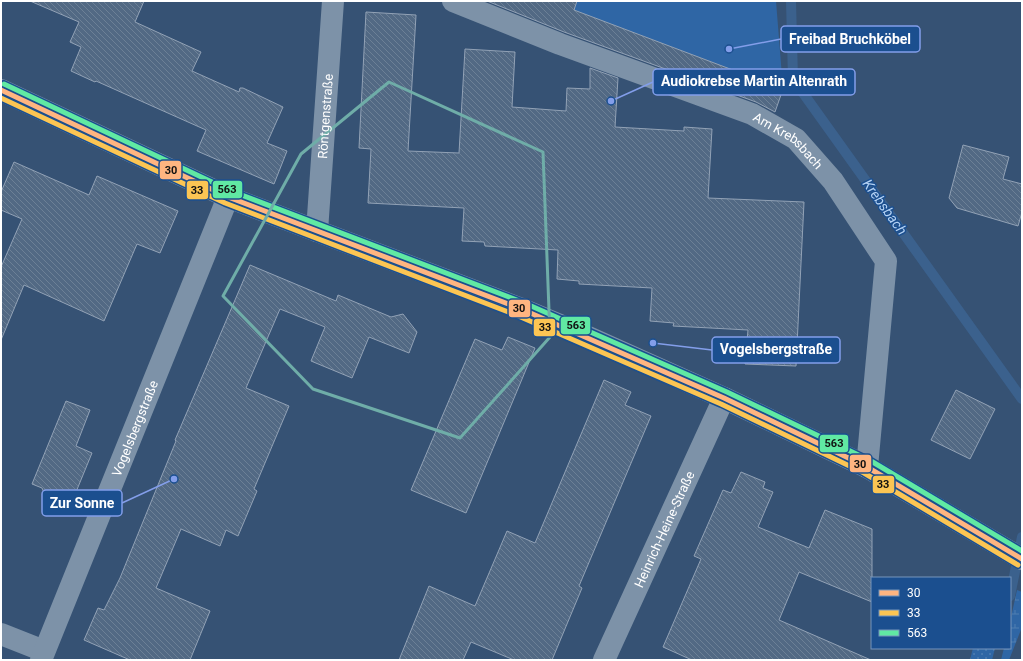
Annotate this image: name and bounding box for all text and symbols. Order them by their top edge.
callout: Freibad Bruchköbel [781,26,920,52]
text: Freibad Bruchköbel [789,31,911,47]
callout: Audiokrebse Martin Altenrath [653,69,855,95]
street label: Röntgenstraße [315,73,336,159]
text: Audiokrebse Martin Altenrath [661,73,847,89]
street label: Am Krebsbach [751,109,826,172]
line badge: 30 [159,160,182,180]
text: 30 [165,164,177,177]
water label: Krebsbach [860,176,910,238]
line badge: 33 [186,180,209,200]
line badge: 563 [212,180,243,199]
text: 563 [218,183,236,196]
text: 33 [191,184,203,197]
line badge: 30 [508,299,531,318]
text: 30 [513,302,525,315]
line badge: 563 [560,316,591,335]
line badge: 33 [533,318,556,337]
text: 563 [567,319,585,332]
text: 33 [539,321,551,334]
callout: Vogelsbergstraße [712,337,840,363]
text: Vogelsbergstraße [720,341,833,357]
street label: Vogelsbergstraße [109,378,161,479]
line badge: 563 [819,434,849,453]
text: 563 [825,437,843,450]
line badge: 30 [849,454,872,473]
text: 30 [854,458,866,471]
street label: Heinrich-Heine-Straße [631,469,698,590]
line badge: 33 [872,475,895,494]
text: 33 [877,478,889,491]
callout: Zur Sonne [42,490,122,516]
text: Zur Sonne [50,495,115,511]
legend [871,577,1011,649]
text: 30 [907,586,921,600]
text: 33 [907,606,921,620]
text: 563 [907,626,927,640]

